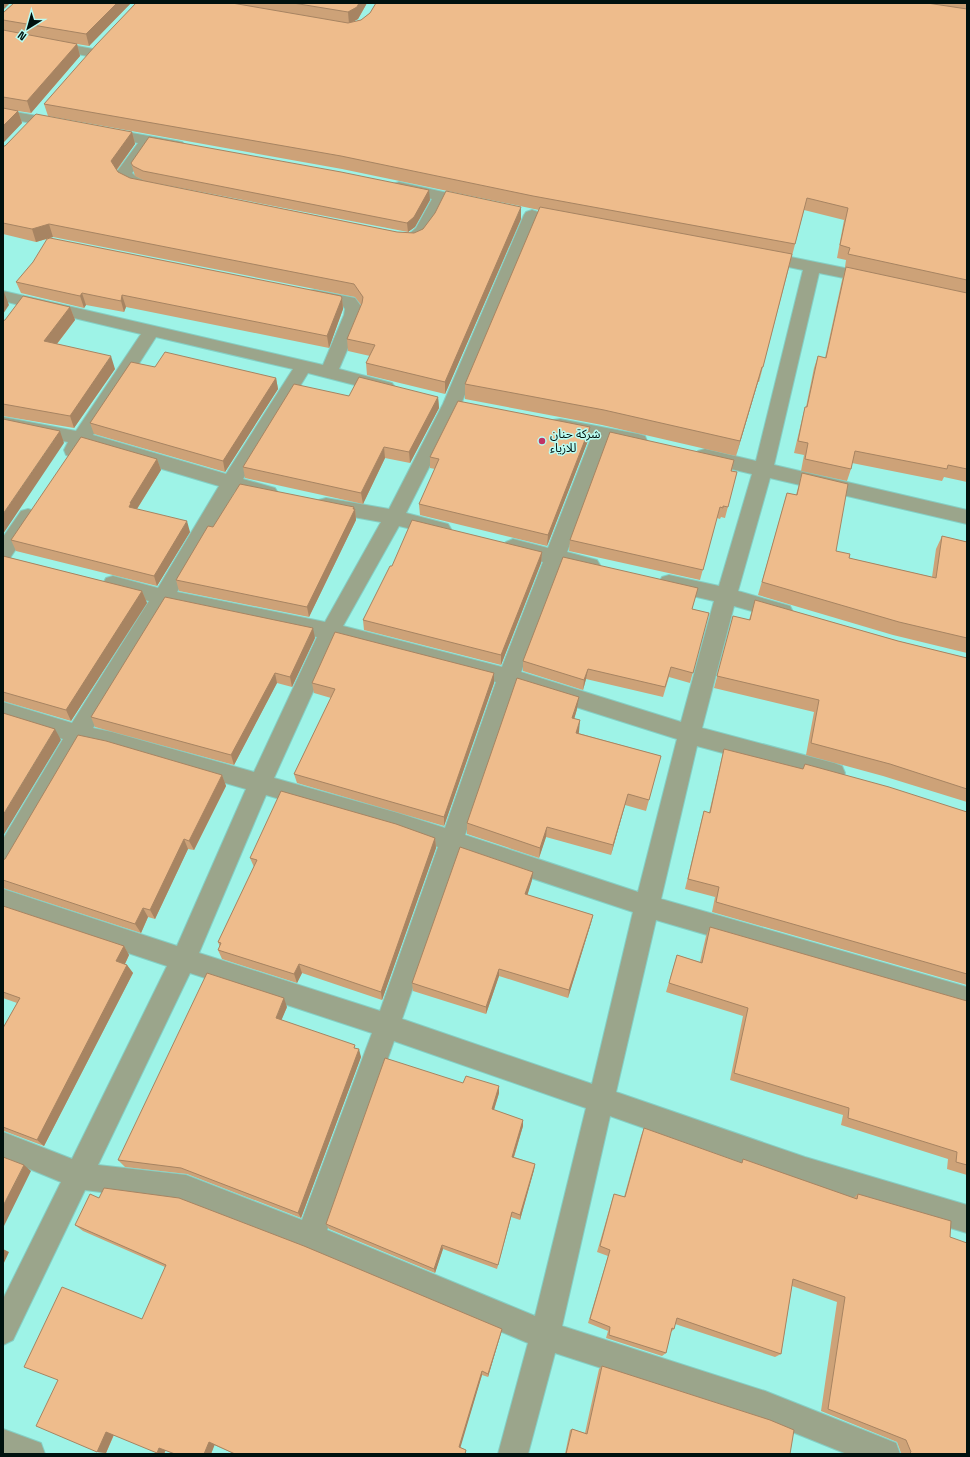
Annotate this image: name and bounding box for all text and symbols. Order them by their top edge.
north arrow [8,8,48,48]
text: N [15,28,29,44]
place label: شركة حنان للازياء [550,426,600,456]
marker: شركة حنان للازياء [537,436,547,446]

